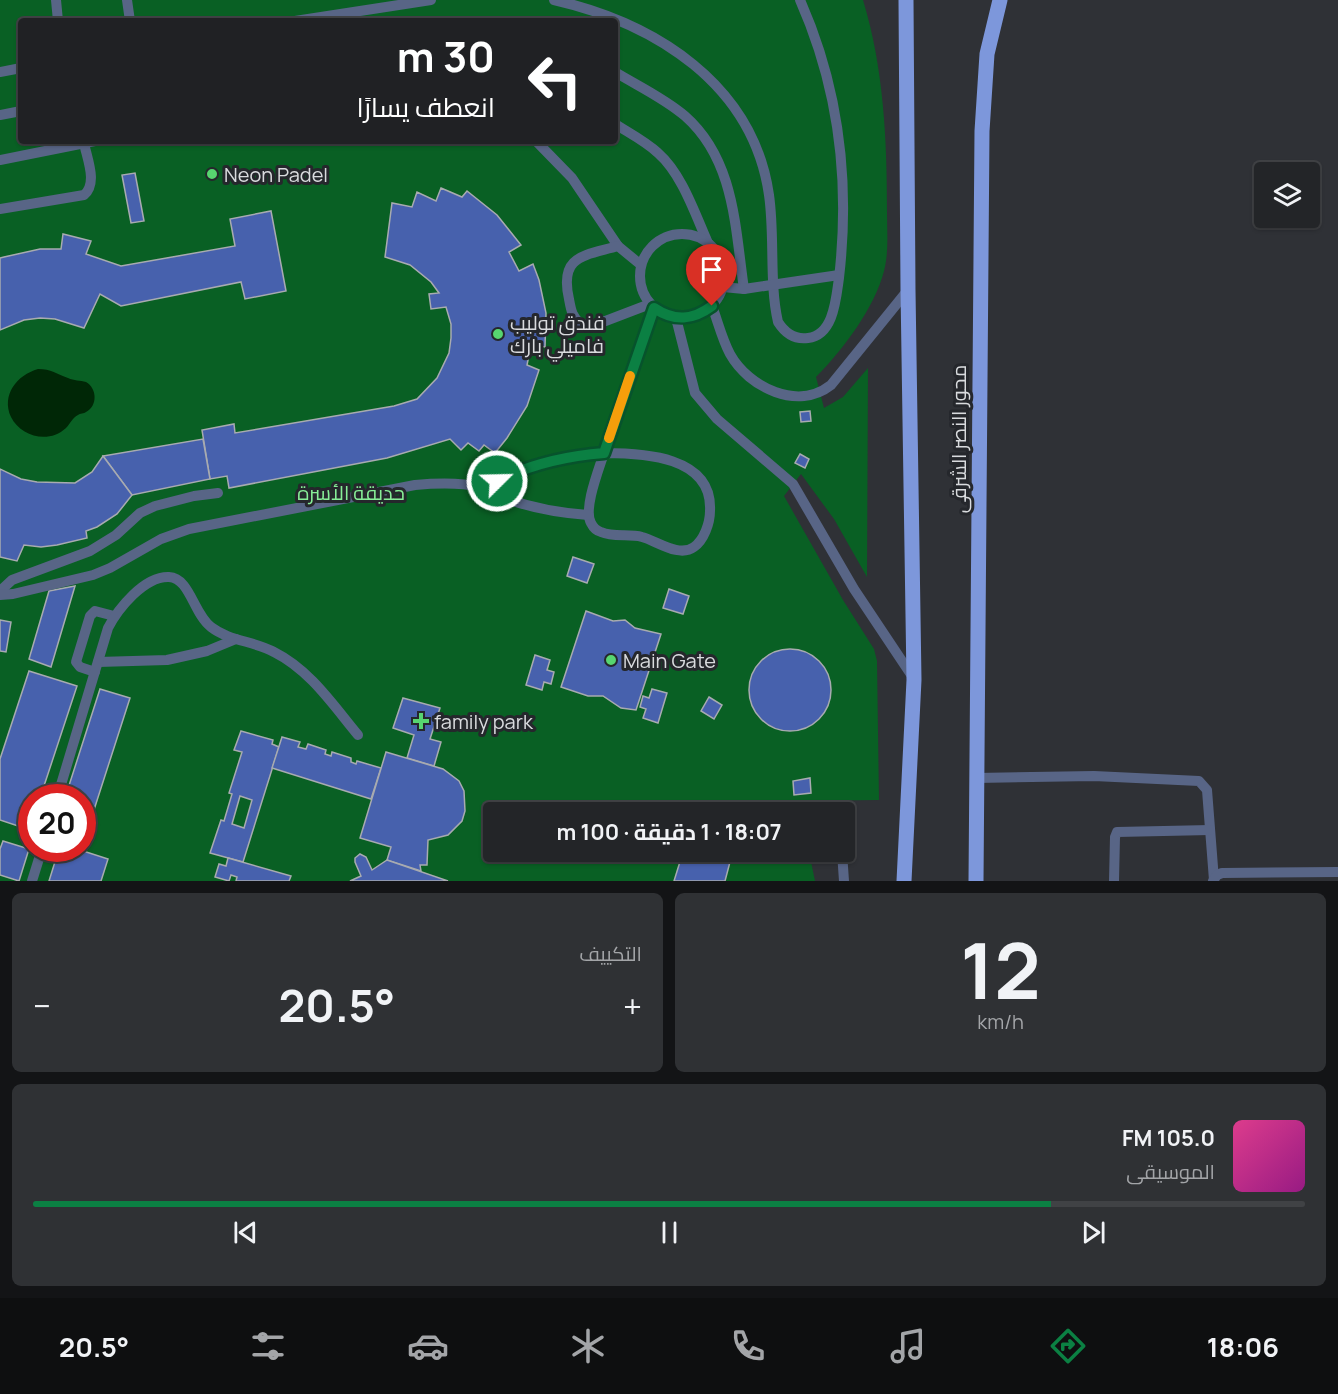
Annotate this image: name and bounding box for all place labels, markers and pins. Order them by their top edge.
place label: Neon Padel [224,161,328,188]
marker: Neon Padel [205,167,219,181]
pin [686,244,737,306]
place label: فندق توليب فاميلي بارك [510,309,605,362]
marker: فندق توليب فاميلي بارك [491,327,505,341]
place label: Main Gate [623,647,716,674]
marker: Main Gate [604,653,618,667]
place label: family park [434,708,534,735]
marker: family park [412,712,430,730]

